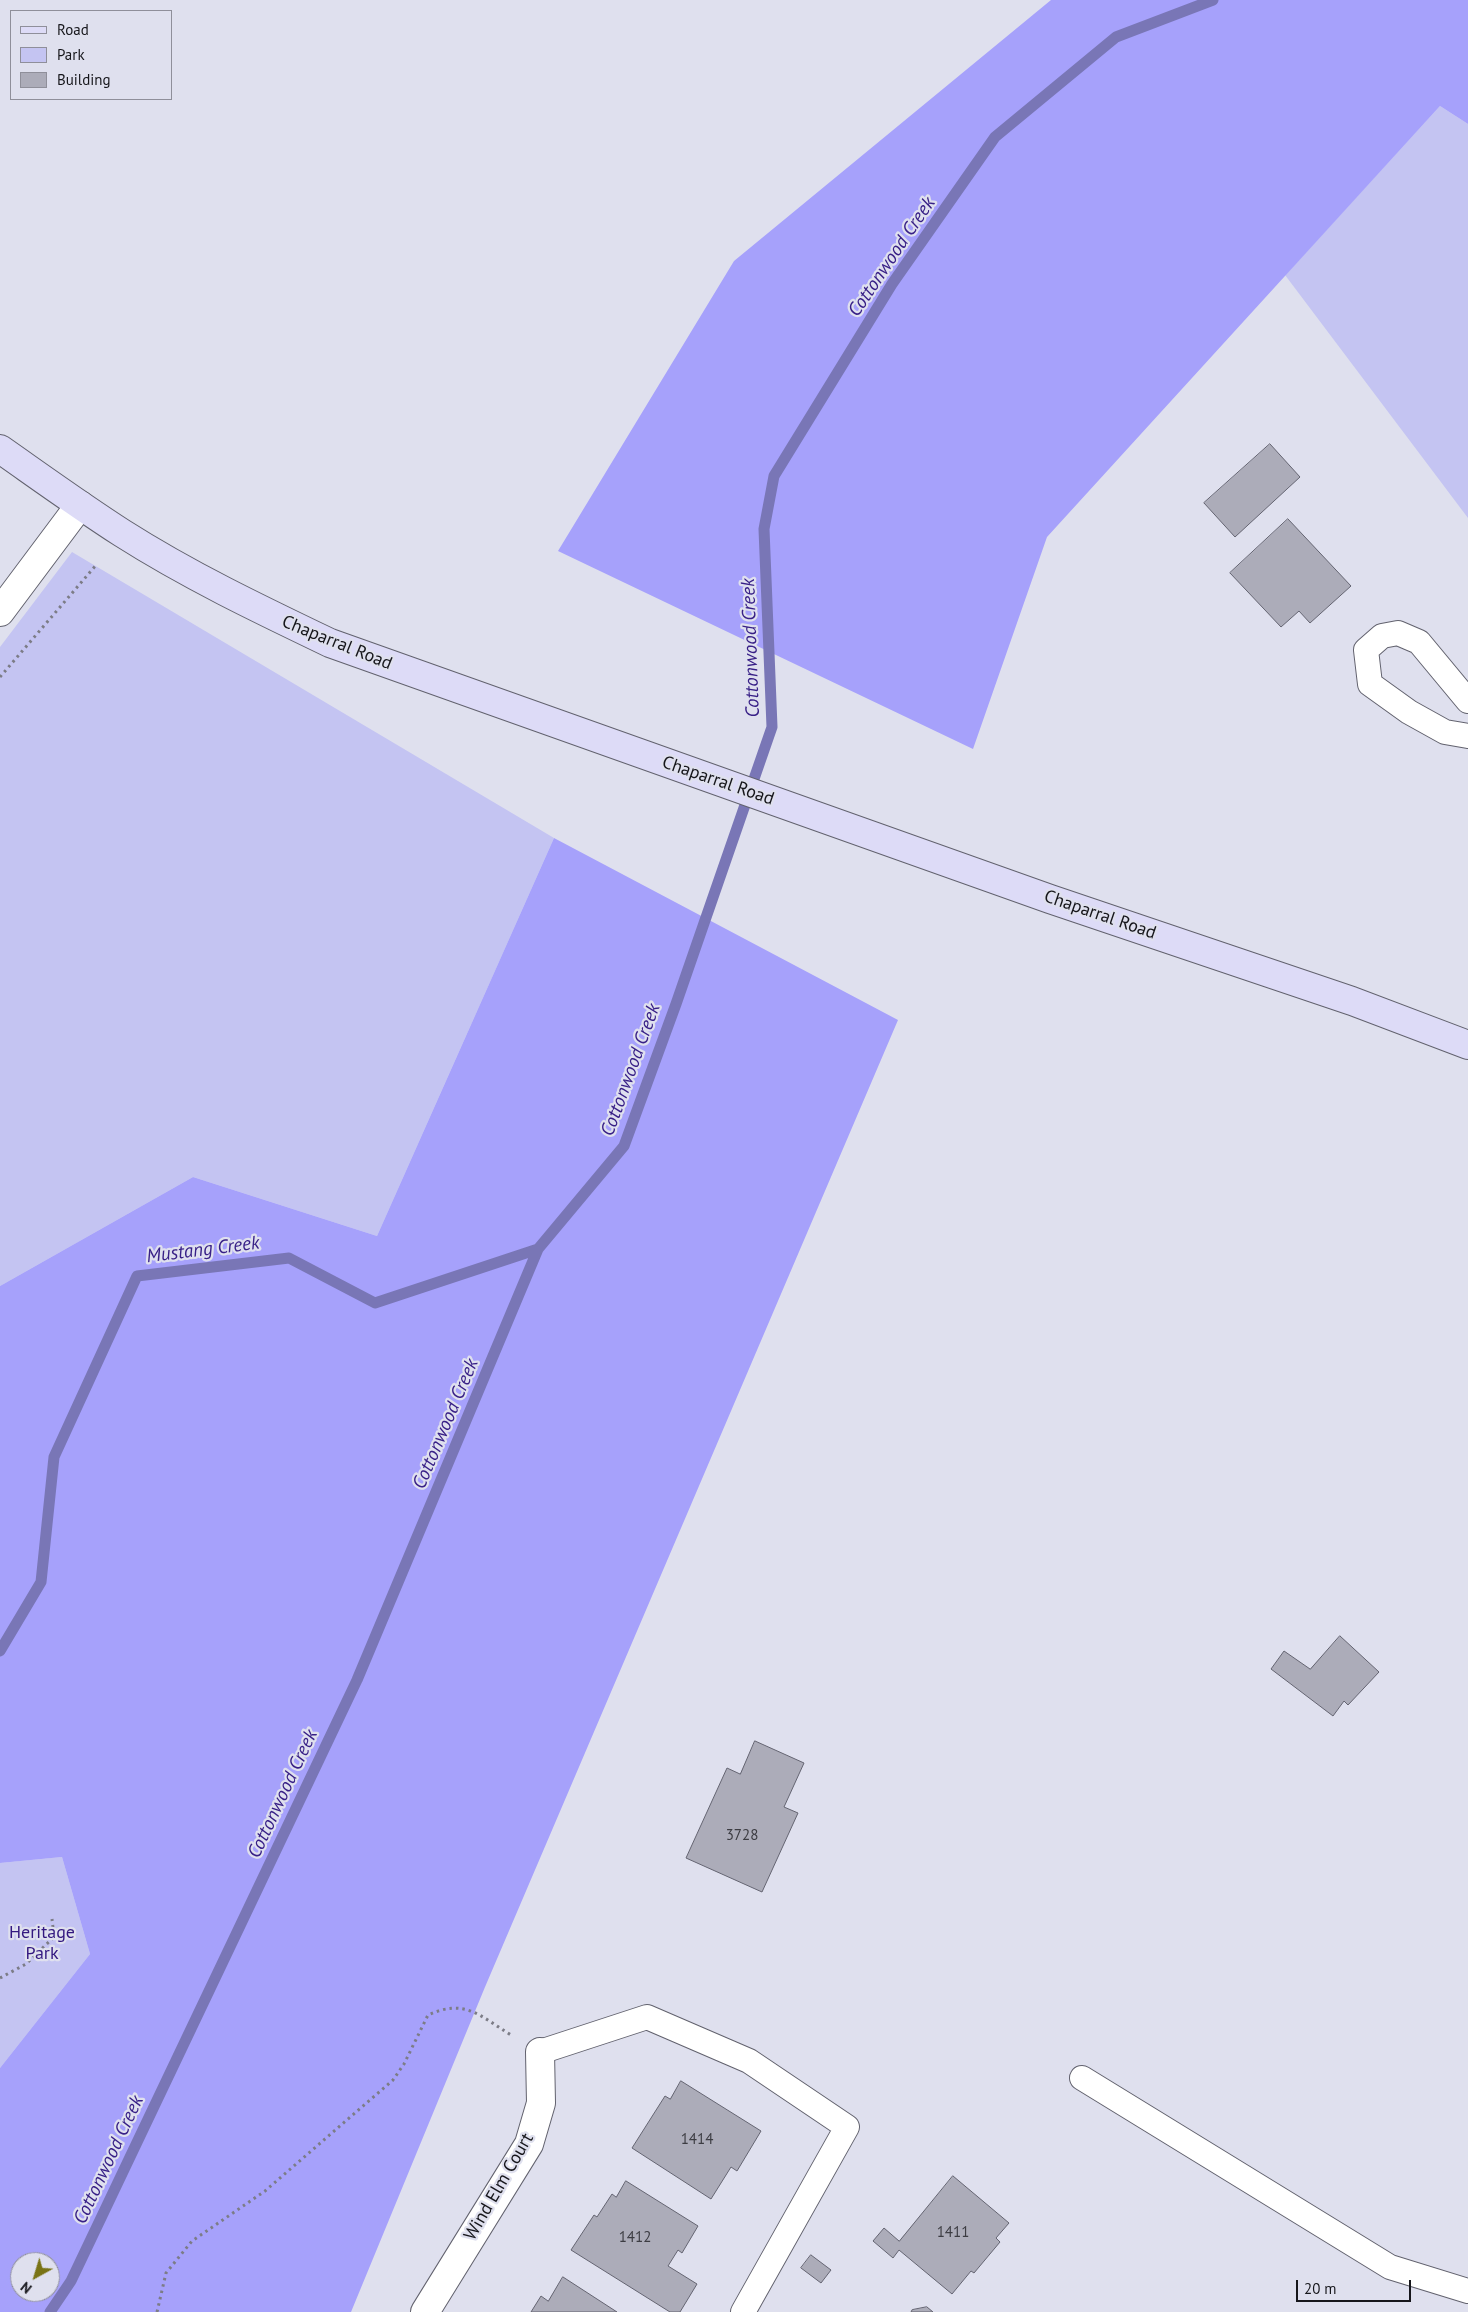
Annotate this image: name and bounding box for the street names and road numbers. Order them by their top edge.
street label: Chaparral Road [279,611,395,675]
street label: Chaparral Road [659,752,777,810]
street label: Chaparral Road [1041,886,1159,944]
street label: Wind Elm Court [460,2130,538,2244]

